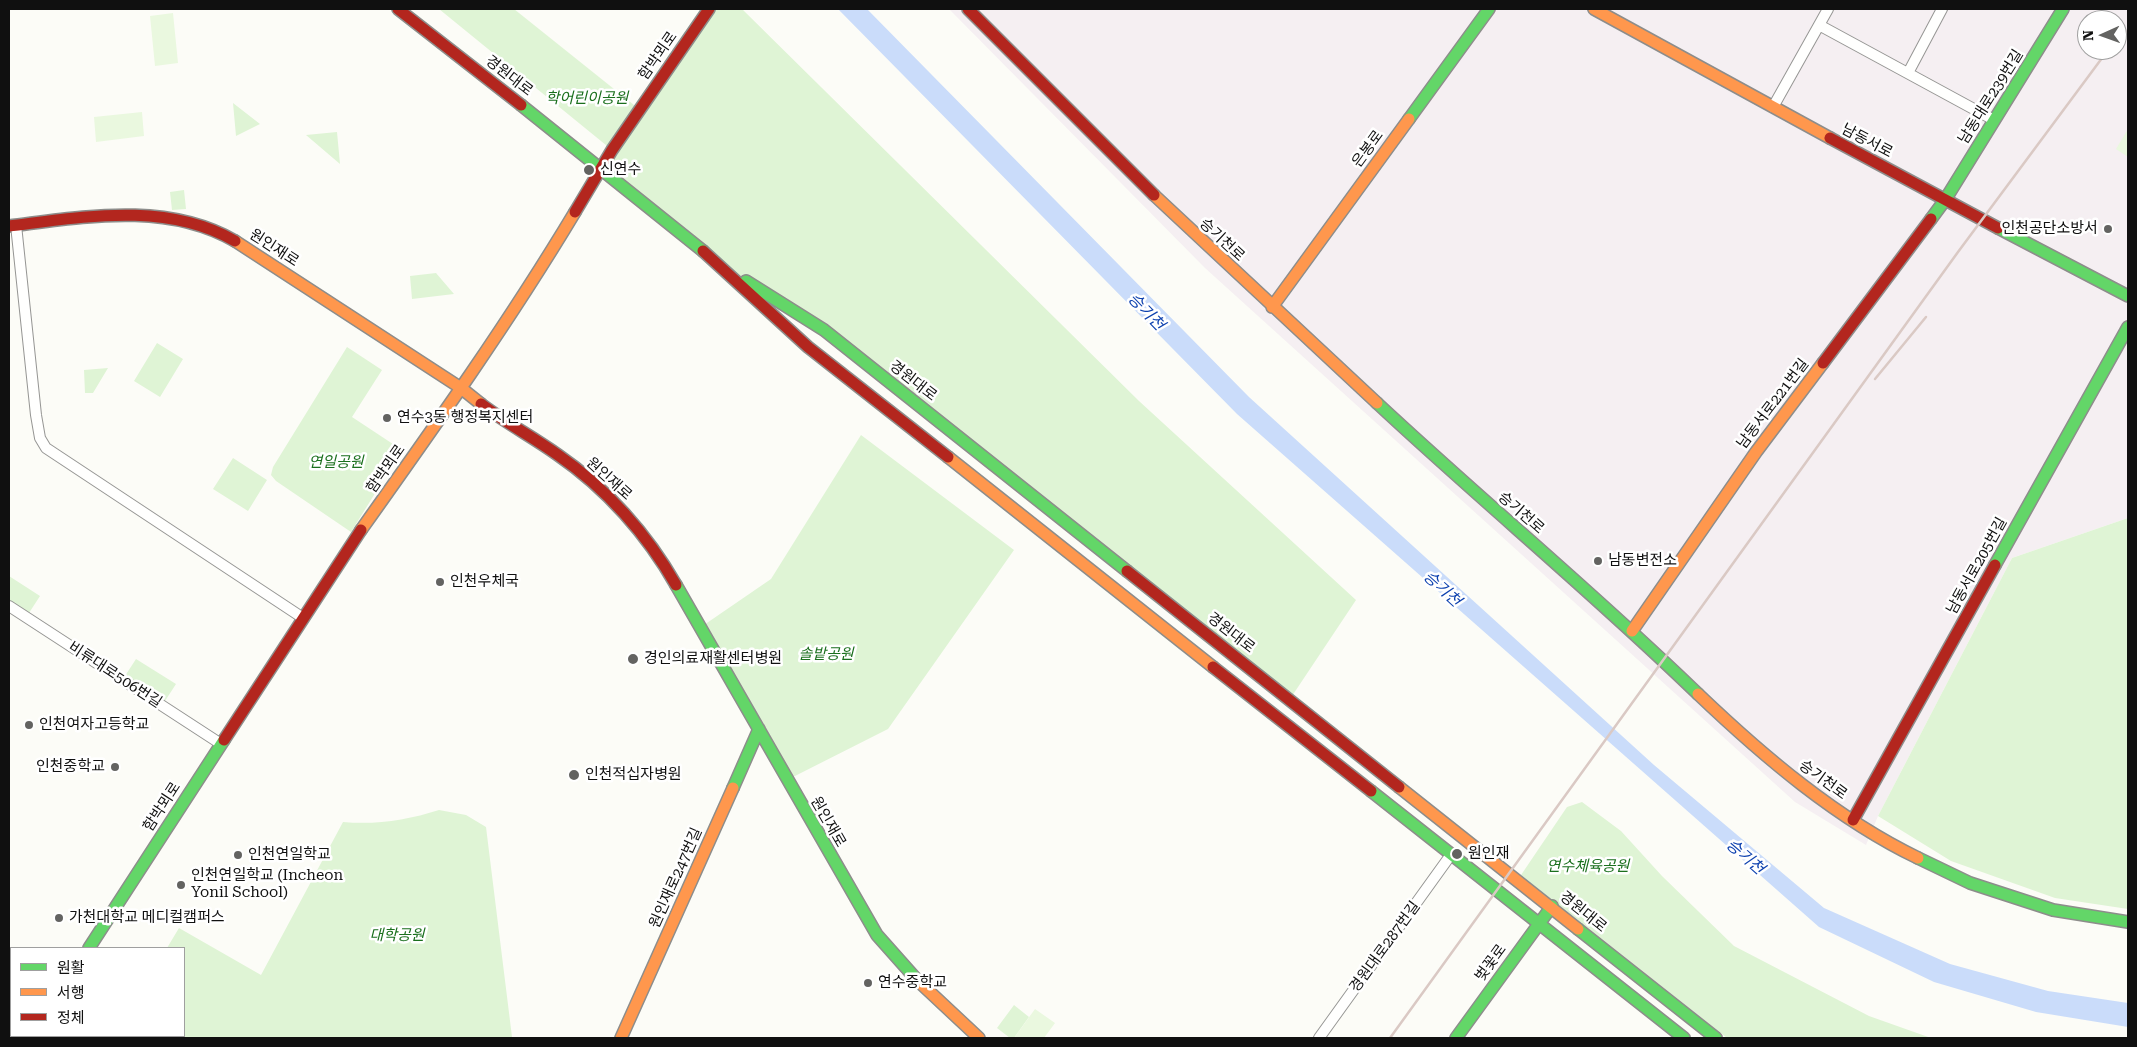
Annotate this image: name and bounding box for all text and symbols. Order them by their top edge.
north arrow [2077,10,2127,60]
street label: 함박뫼로 [635,28,681,84]
text: N [2080,30,2096,41]
street label: 남동대로239번길 [1955,46,2027,148]
street label: 경원대로 [482,52,536,100]
park label: 학어린이공원 [546,90,628,108]
street label: 남동서로 [1838,120,1896,162]
street label: 은봉로 [1349,127,1387,171]
place label: 신연수 [600,161,641,179]
marker: 신연수 [582,163,596,177]
street label: 승기천로 [1196,215,1248,265]
place label: 인천공단소방서 [2001,220,2098,238]
marker: 인천공단소방서 [2102,223,2114,235]
street label: 원인재로 [246,225,302,271]
water label: 승기천 [1124,289,1168,335]
street label: 남동서로221번길 [1733,355,1813,453]
street label: 경원대로 [886,357,940,405]
place label: 연수3동 행정복지센터 [397,409,533,427]
marker: 연수3동 행정복지센터 [381,412,393,424]
street label: 함박뫼로 [363,441,409,497]
park label: 연일공원 [308,454,364,472]
street label: 원인재로 [582,454,636,504]
street label: 승기천로 [1494,488,1548,538]
street label: 남동서로205번길 [1943,514,2011,618]
place label: 남동변전소 [1608,552,1677,570]
marker: 남동변전소 [1592,555,1604,567]
water label: 승기천 [1419,567,1465,611]
place label: 인천우체국 [450,573,519,591]
marker: 인천우체국 [434,576,446,588]
street label: 경원대로 [1204,609,1258,657]
street label: 비류대로506번길 [65,638,165,712]
park label: 솔밭공원 [798,646,854,664]
place label: 경인의료재활센터병원 [644,650,782,668]
marker: 경인의료재활센터병원 [626,652,640,666]
place label: 인천여자고등학교 [39,716,149,734]
marker: 인천여자고등학교 [23,719,35,731]
street label: 승기천로 [1795,756,1851,804]
place label: 인천중학교 [36,758,105,776]
marker: 인천중학교 [109,761,121,773]
place label: 인천적십자병원 [585,766,682,784]
marker: 인천적십자병원 [567,768,581,782]
street label: 함박뫼로 [139,779,185,835]
street label: 원인재로 [806,794,850,850]
street label: 원인재로247번길 [646,825,706,931]
water label: 승기천 [1722,835,1768,879]
place label: 원인재 [1468,845,1509,863]
place label: 인천연일학교 [248,846,331,864]
marker: 원인재 [1450,847,1464,861]
marker: 인천연일학교 [232,849,244,861]
park label: 연수체육공원 [1547,858,1629,876]
place label: 인천연일학교 (Incheon Yonil School) [191,867,343,902]
marker: 인천연일학교 (Incheon Yonil School) [175,879,187,891]
street label: 경원대로 [1556,888,1610,936]
street label: 경원대로287번길 [1346,898,1424,996]
place label: 가천대학교 메디컬캠퍼스 [69,909,225,927]
marker: 가천대학교 메디컬캠퍼스 [53,912,65,924]
park label: 대학공원 [369,927,425,945]
street label: 벚꽃로 [1472,941,1510,985]
legend [10,947,185,1037]
text: 원활 [57,959,85,977]
place label: 연수중학교 [878,974,947,992]
marker: 연수중학교 [862,977,874,989]
text: 서행 [57,984,85,1002]
text: 정체 [57,1009,85,1027]

